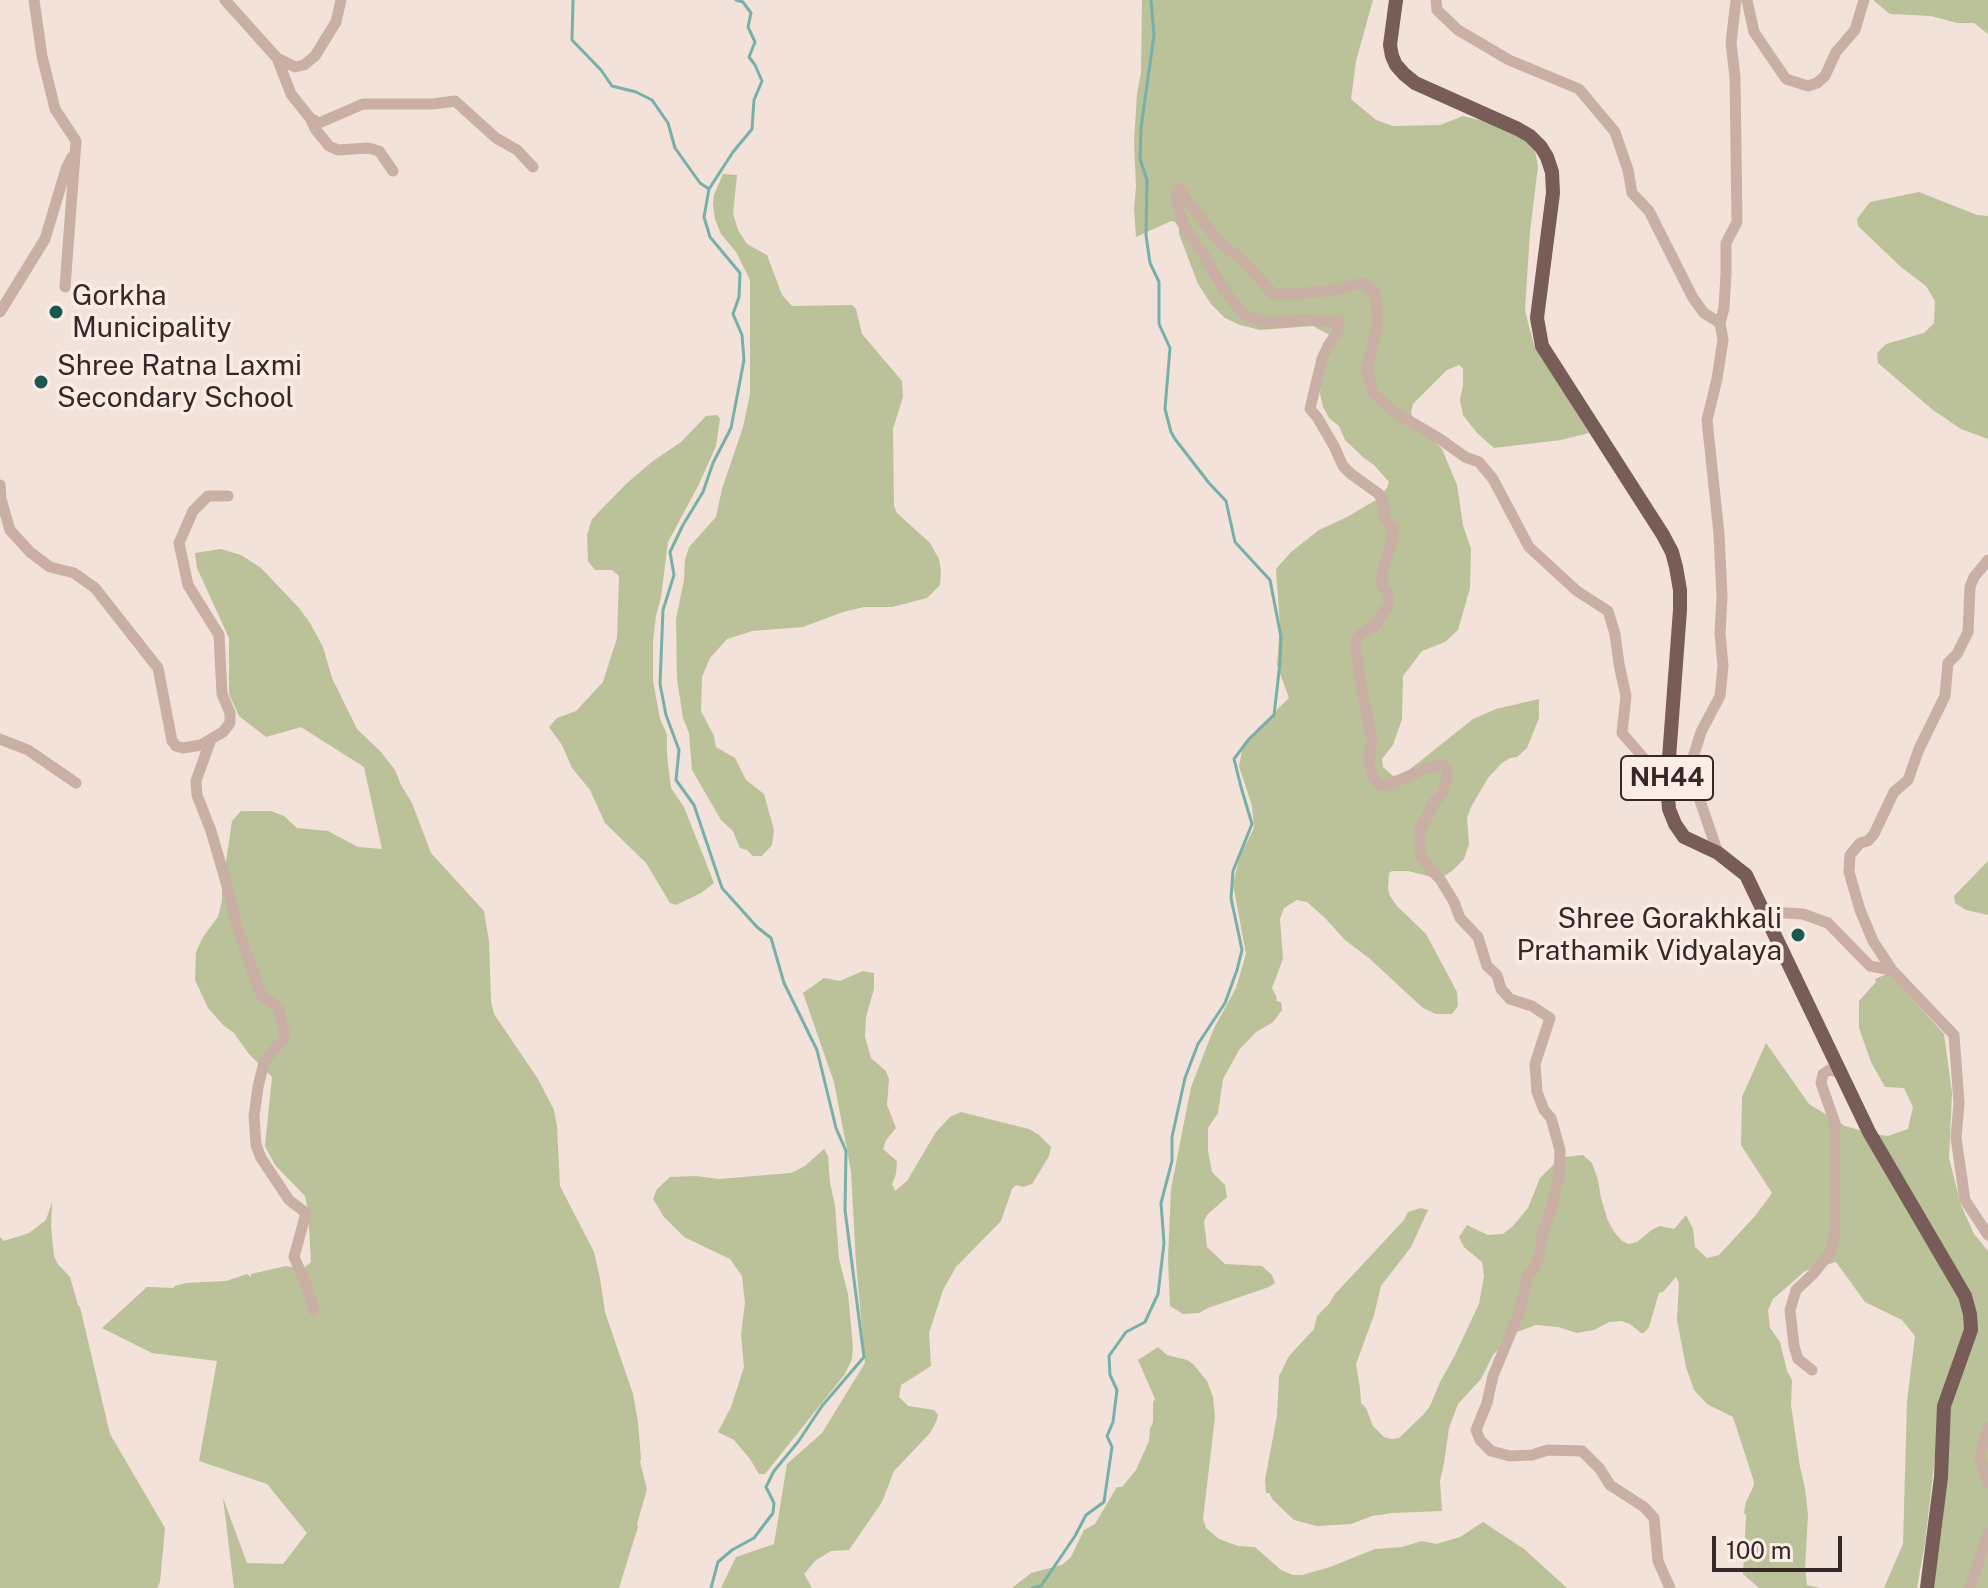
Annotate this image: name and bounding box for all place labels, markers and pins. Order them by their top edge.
place label: Gorkha Municipality [72,279,232,345]
marker: Gorkha Municipality [47,303,65,321]
place label: Shree Ratna Laxmi Secondary School [57,349,302,415]
marker: Shree Ratna Laxmi Secondary School [32,373,50,391]
place label: Shree Gorakhkali Prathamik Vidyalaya [1516,902,1782,968]
marker: Shree Gorakhkali Prathamik Vidyalaya [1789,926,1807,944]

